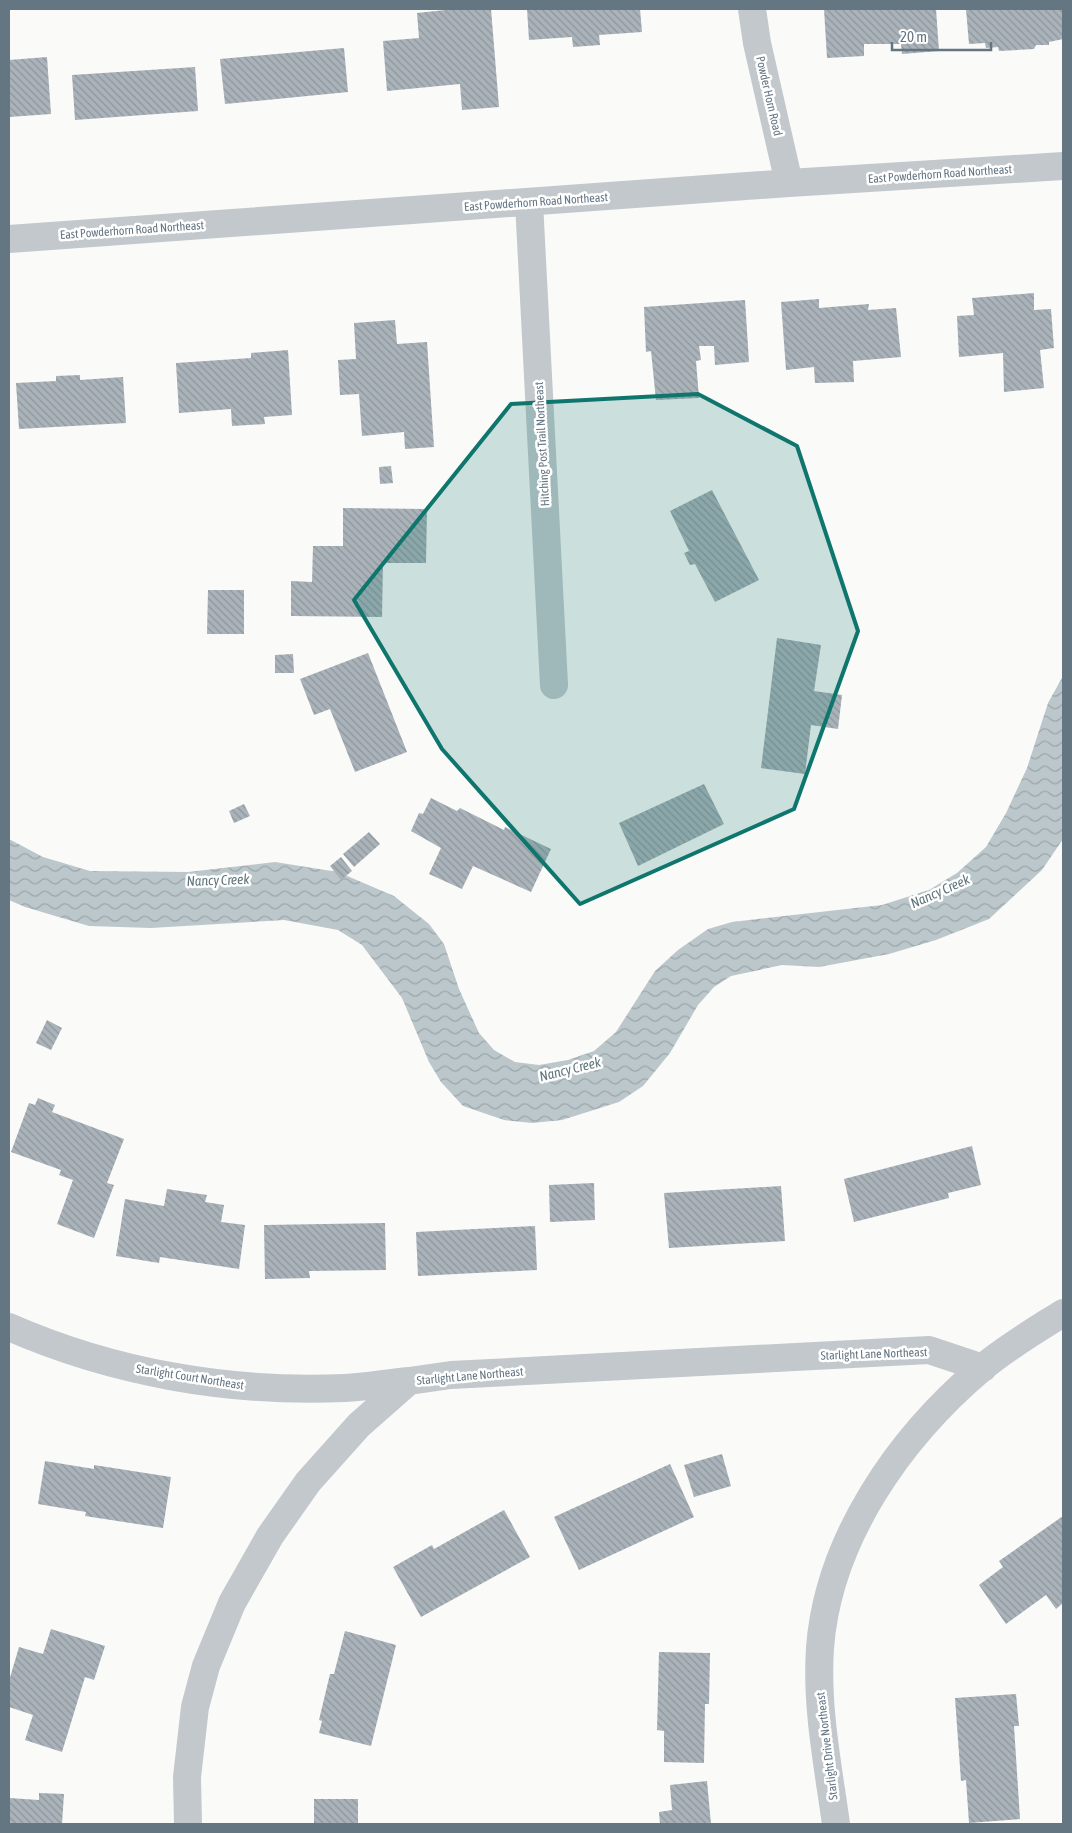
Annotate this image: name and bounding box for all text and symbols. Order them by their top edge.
scale bar [892,20,991,52]
text: 20 m [900,28,927,45]
street label: Powder Horn Road [753,55,785,137]
street label: East Powderhorn Road Northeast [868,162,1013,186]
street label: East Powderhorn Road Northeast [464,190,609,214]
street label: East Powderhorn Road Northeast [60,218,205,242]
street label: Hitching Post Trail Northeast [532,381,552,507]
water label: Nancy Creek [186,871,251,889]
water label: Nancy Creek [908,871,973,911]
water label: Nancy Creek [537,1053,603,1084]
street label: Starlight Lane Northeast [820,1345,928,1363]
street label: Starlight Court Northeast [135,1362,246,1393]
street label: Starlight Lane Northeast [416,1364,524,1388]
street label: Starlight Drive Northeast [813,1691,841,1801]

